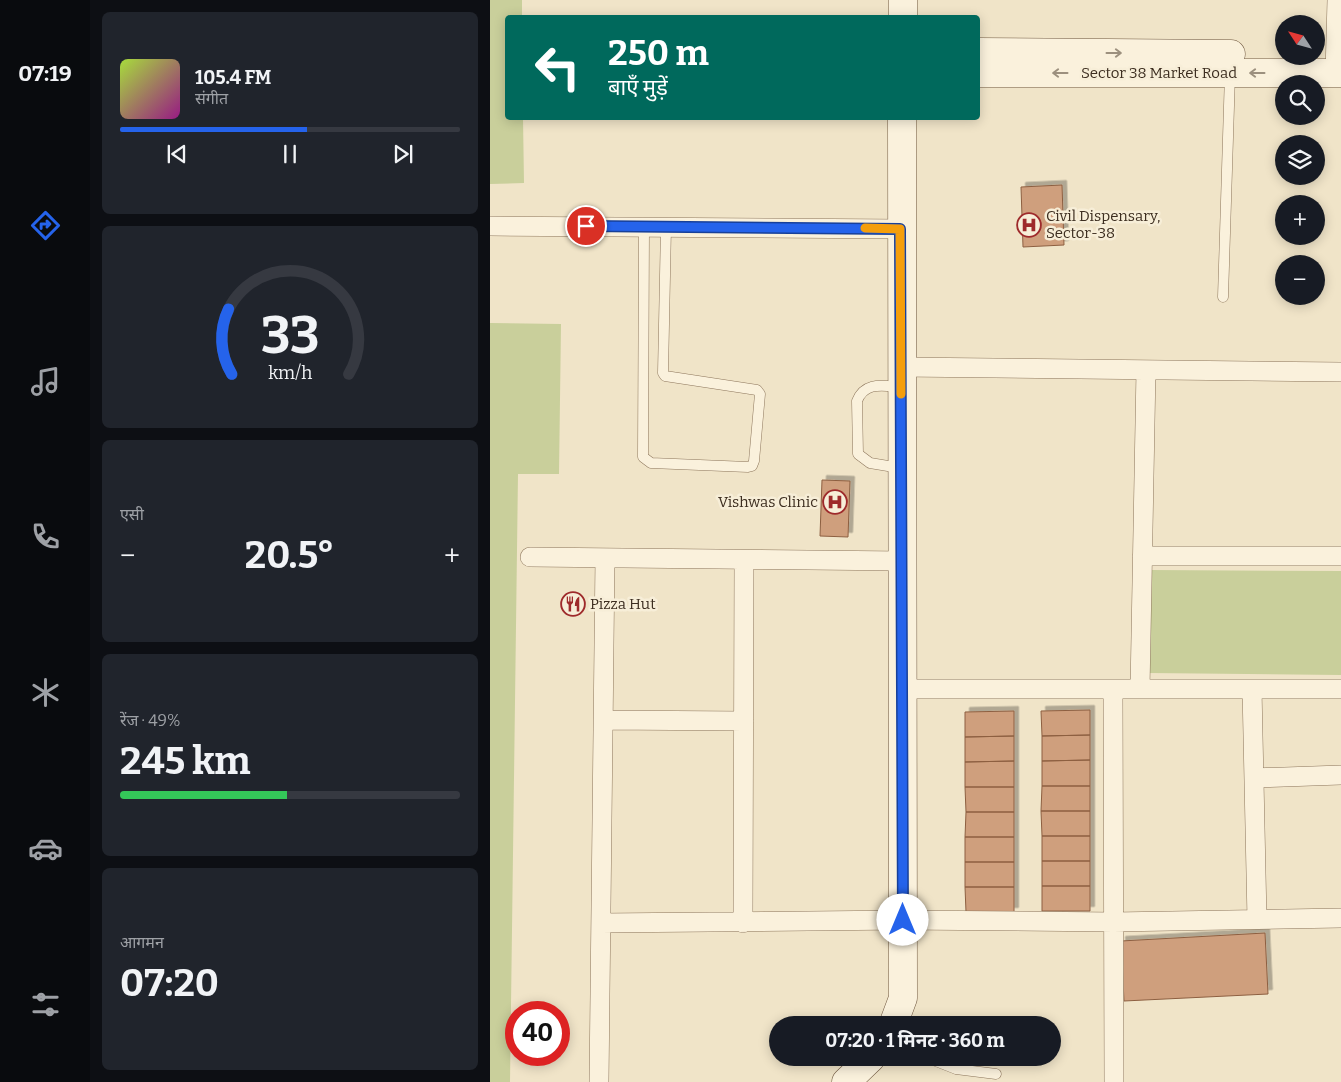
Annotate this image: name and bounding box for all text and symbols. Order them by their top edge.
north arrow [1275,15,1325,65]
map controls [1275,15,1325,305]
text: 250 m [608,32,709,74]
icon: left [525,35,590,100]
one-way arrow [1105,48,1121,58]
text: 07:19 [18,60,72,87]
street label: Sector 38 Market Road [1081,64,1237,82]
text: 105.4 FM [195,66,271,89]
one-way arrow [1052,68,1068,78]
one-way arrow [1250,68,1266,78]
text: बाएँ मुड़ें [608,74,668,101]
button: search [1275,75,1325,125]
text: संगीत [195,89,228,108]
button: layers [1275,135,1325,185]
icon: previous [163,140,191,168]
icon: pause [276,140,304,168]
icon: next [389,140,417,168]
button: + [1275,195,1325,245]
pin [565,205,607,247]
place label: Civil Dispensary, Sector-38 [1046,207,1160,242]
icon: directions [28,208,63,243]
icon: arrive [572,212,600,240]
hospital icon: Civil Dispensary, Sector-38 [1016,212,1042,238]
button: − [1275,255,1325,305]
text: 33 [260,304,320,367]
text: km/h [268,362,312,384]
icon: music [28,364,63,399]
hospital icon: Vishwas Clinic [822,489,848,515]
place label: Vishwas Clinic [718,493,818,511]
text: एसी [120,505,144,524]
icon: phone [28,519,63,554]
text: 20.5° [245,532,335,578]
text: − [120,539,135,572]
text: + [444,539,460,572]
restaurant icon: Pizza Hut [560,591,586,617]
place label: Pizza Hut [590,595,656,613]
icon: climate [28,675,63,710]
text: रेंज · 49% [120,711,180,730]
text: 245 km [120,738,250,784]
icon: car [28,831,63,866]
position arrow [876,893,928,945]
text: आगमन [120,933,164,952]
text: 07:20 [120,960,219,1006]
icon: filters [28,987,63,1022]
speed limit sign: 40 [505,1001,570,1066]
text: 07:20 · 1 मिनट · 360 m [825,1029,1005,1052]

